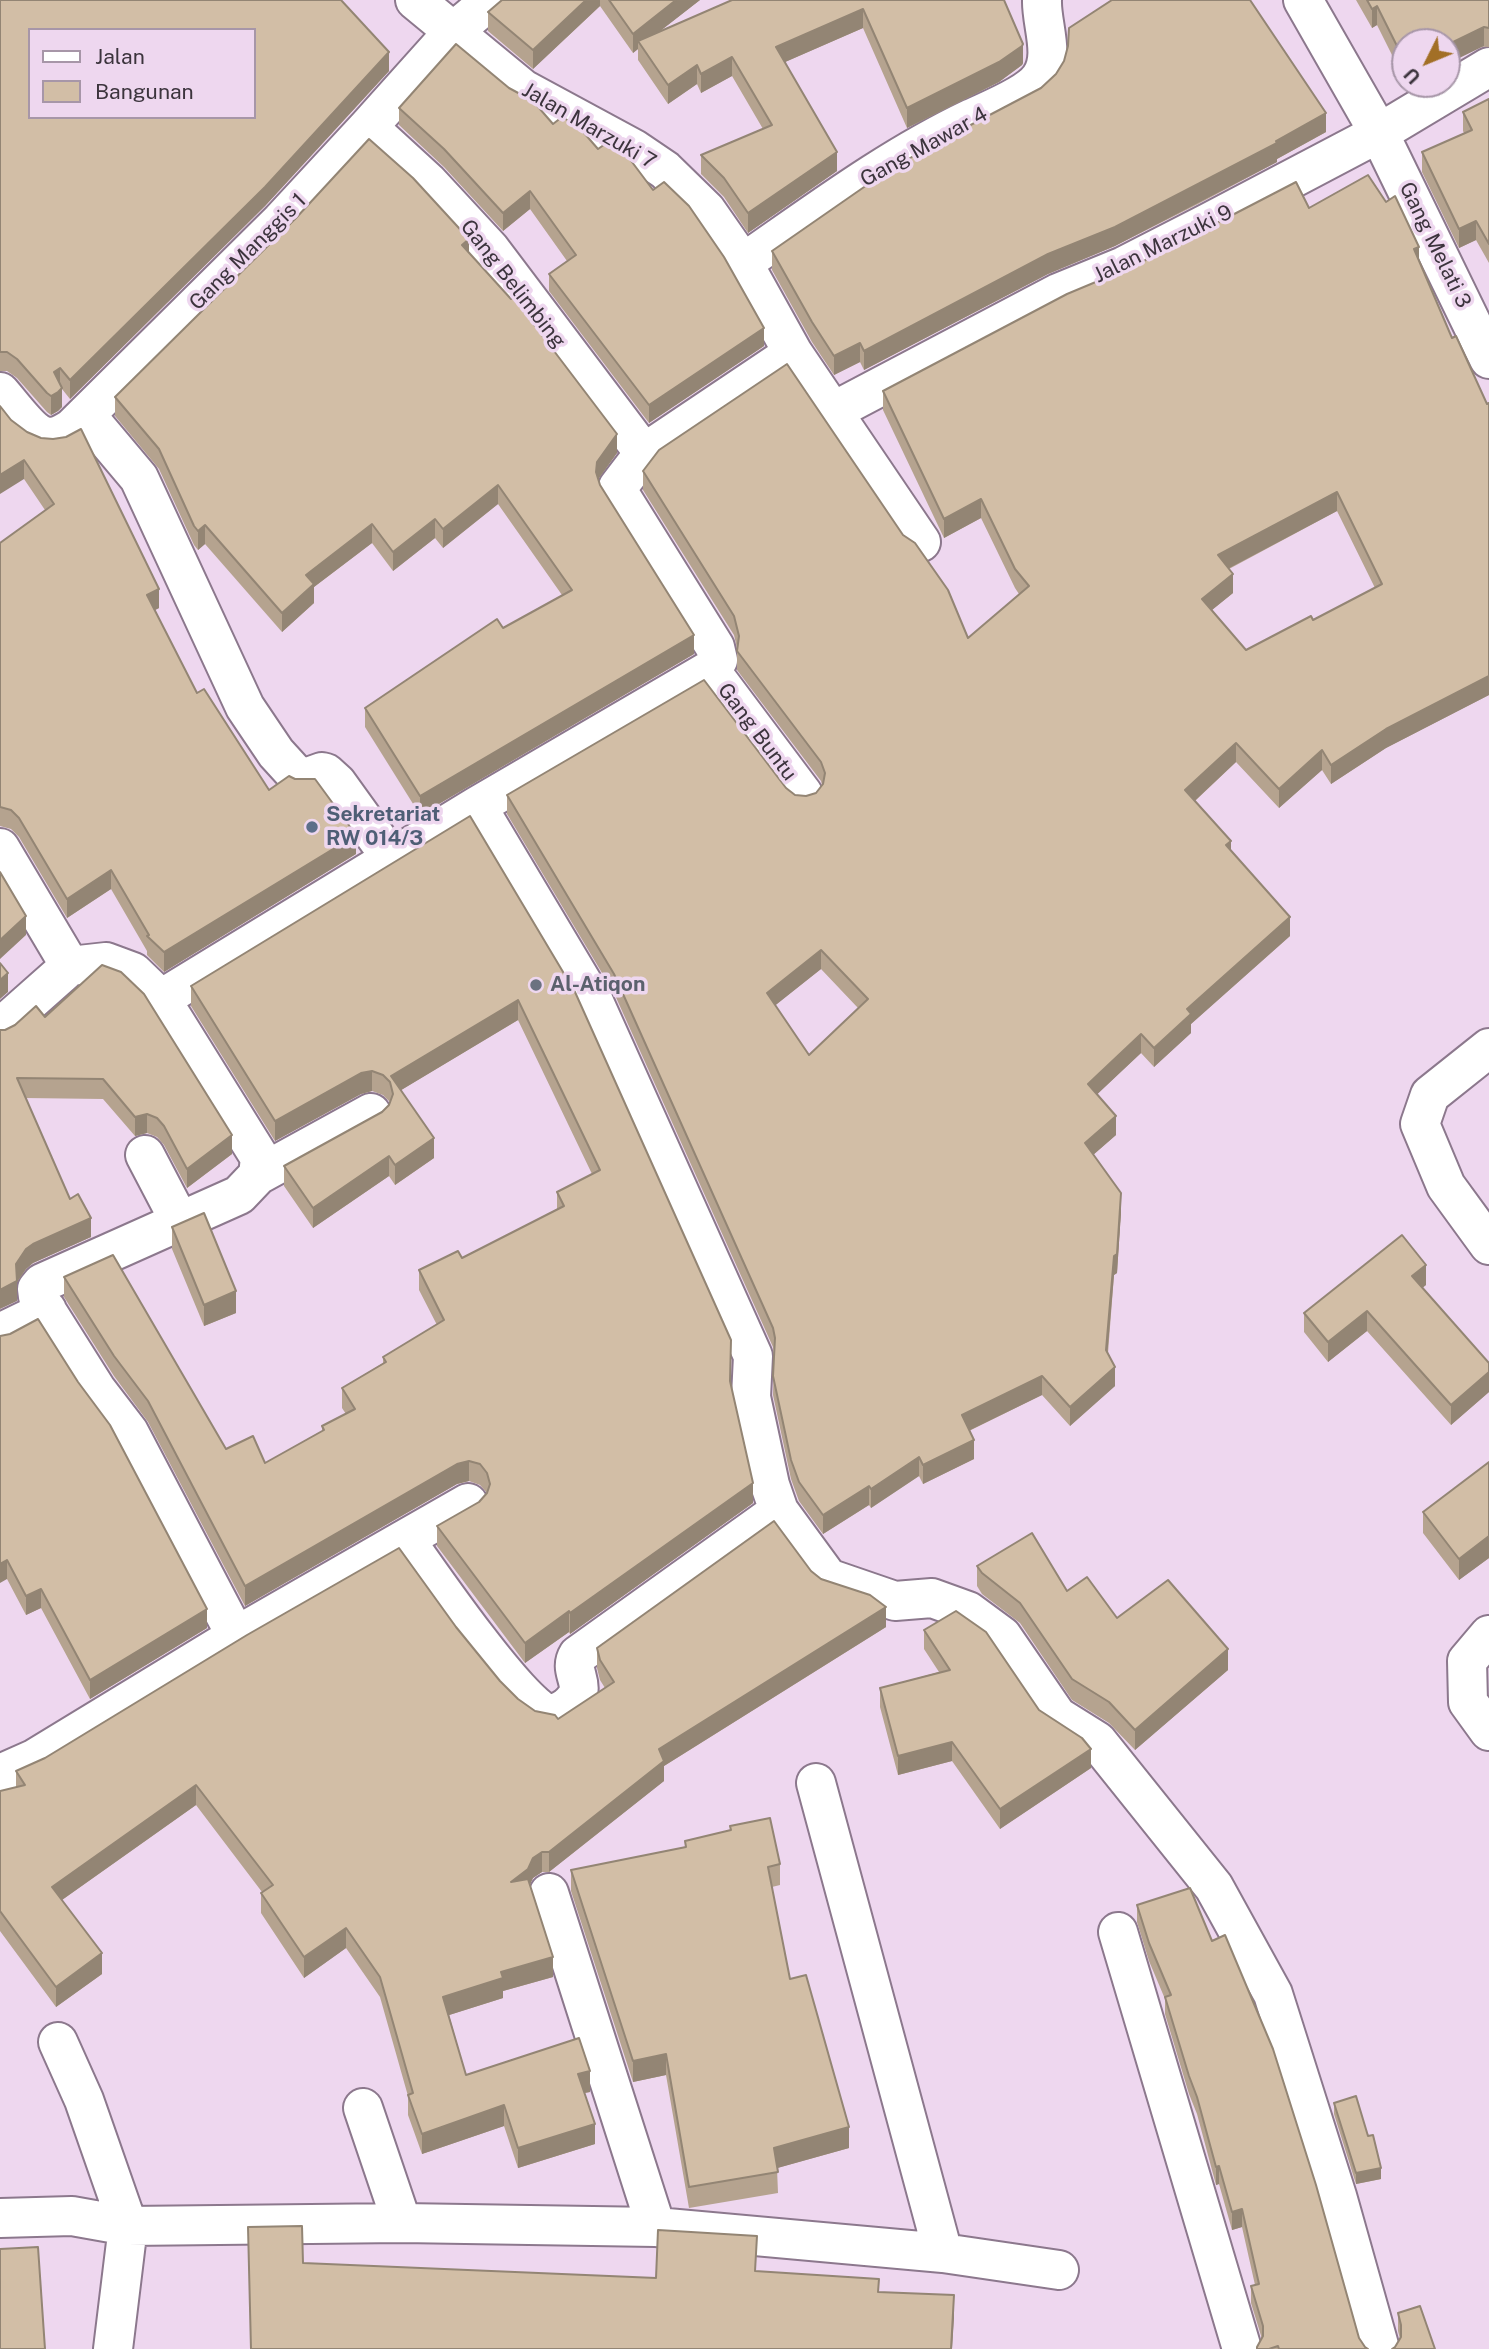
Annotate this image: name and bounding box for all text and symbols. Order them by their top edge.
legend [28,28,256,119]
north arrow [1391,28,1461,98]
text: Jalan [95,44,145,69]
text: U [1399,63,1425,88]
street label: Jalan Marzuki 7 [518,77,660,175]
text: Bangunan [95,79,194,104]
street label: Gang Mawar 4 [856,102,992,192]
street label: Gang Melati 3 [1394,178,1476,312]
street label: Gang Manggis 1 [184,188,312,316]
street label: Jalan Marzuki 9 [1090,200,1236,288]
street label: Gang Belimbing [455,215,571,353]
street label: Gang Buntu [712,678,802,786]
place label: Sekretariat RW 014/3 [326,802,440,852]
marker: Sekretariat RW 014/3 [304,819,320,835]
place label: Al-Atiqon [550,972,645,998]
marker: Al-Atiqon [528,977,544,993]

